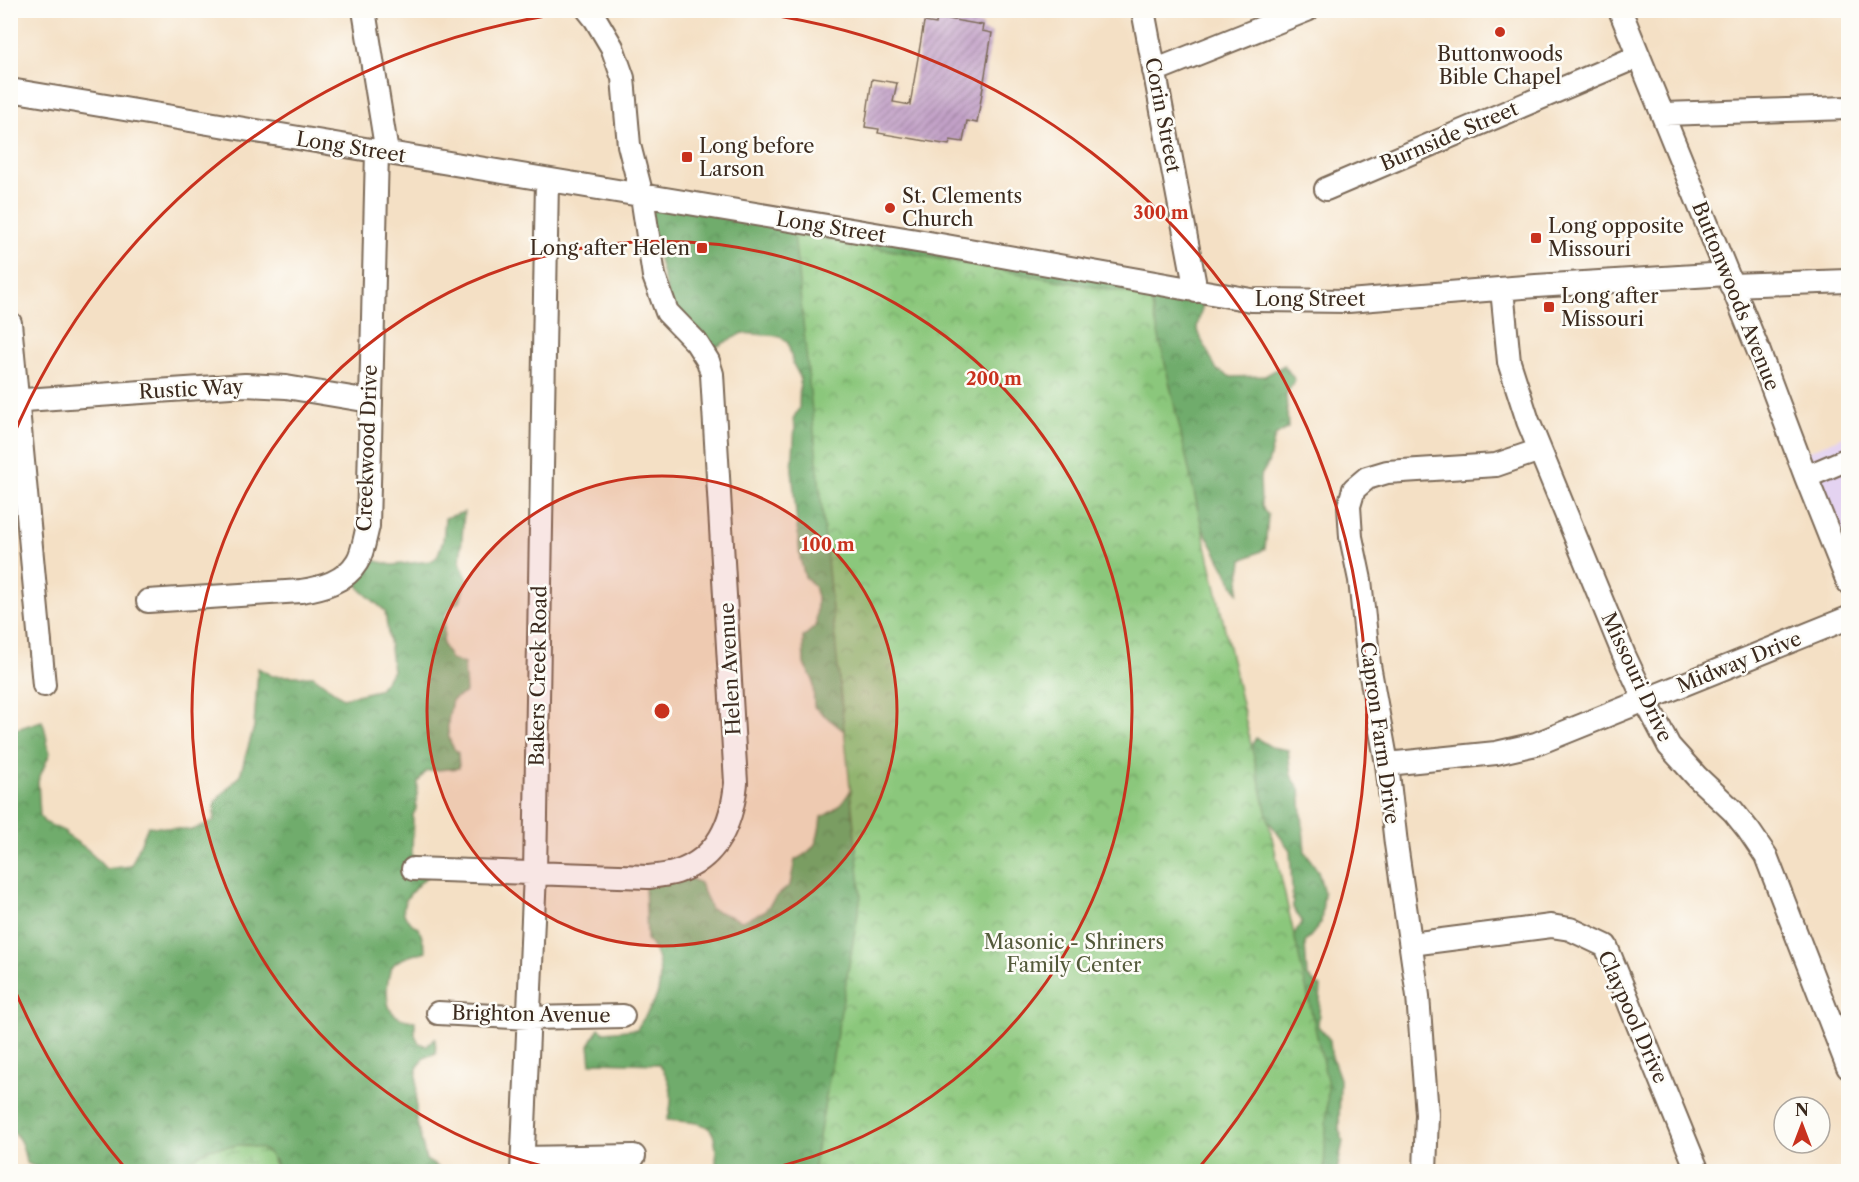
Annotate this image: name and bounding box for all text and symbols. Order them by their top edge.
marker: Buttonwoods Bible Chapel [1493,25,1507,39]
place label: Buttonwoods Bible Chapel [1437,42,1563,89]
street label: Corin Street [1140,55,1186,175]
street label: Burnside Street [1376,96,1522,176]
street label: Long Street [295,127,407,167]
place label: Long before Larson [699,134,815,181]
marker: Long before Larson [680,150,694,164]
place label: St. Clements Church [902,184,1022,231]
street label: Buttonwoods Avenue [1687,198,1785,394]
marker: St. Clements Church [883,201,897,215]
text: 300 m [1133,202,1189,224]
street label: Long Street [775,207,887,247]
place label: Long opposite Missouri [1548,214,1684,261]
marker: Long opposite Missouri [1529,231,1543,245]
place label: Long after Helen [530,236,690,260]
marker: Long after Helen [695,241,709,255]
place label: Long after Missouri [1561,284,1659,331]
street label: Long Street [1255,287,1365,311]
marker: Long after Missouri [1542,300,1556,314]
street label: Creekwood Drive [352,364,382,532]
text: 200 m [966,368,1022,390]
street label: Rustic Way [138,374,245,404]
text: 100 m [801,534,855,556]
street label: Bakers Creek Road [524,585,552,767]
street label: Helen Avenue [715,602,745,736]
street label: Missouri Drive [1597,608,1677,746]
street label: Midway Drive [1673,626,1805,698]
street label: Capron Farm Drive [1355,640,1405,826]
centre of rings [652,701,672,721]
park label: Masonic - Shriners Family Center [984,930,1164,977]
street label: Claypool Drive [1593,947,1673,1087]
street label: Brighton Avenue [451,1001,611,1027]
north arrow [1772,1095,1832,1155]
text: N [1795,1100,1809,1120]

